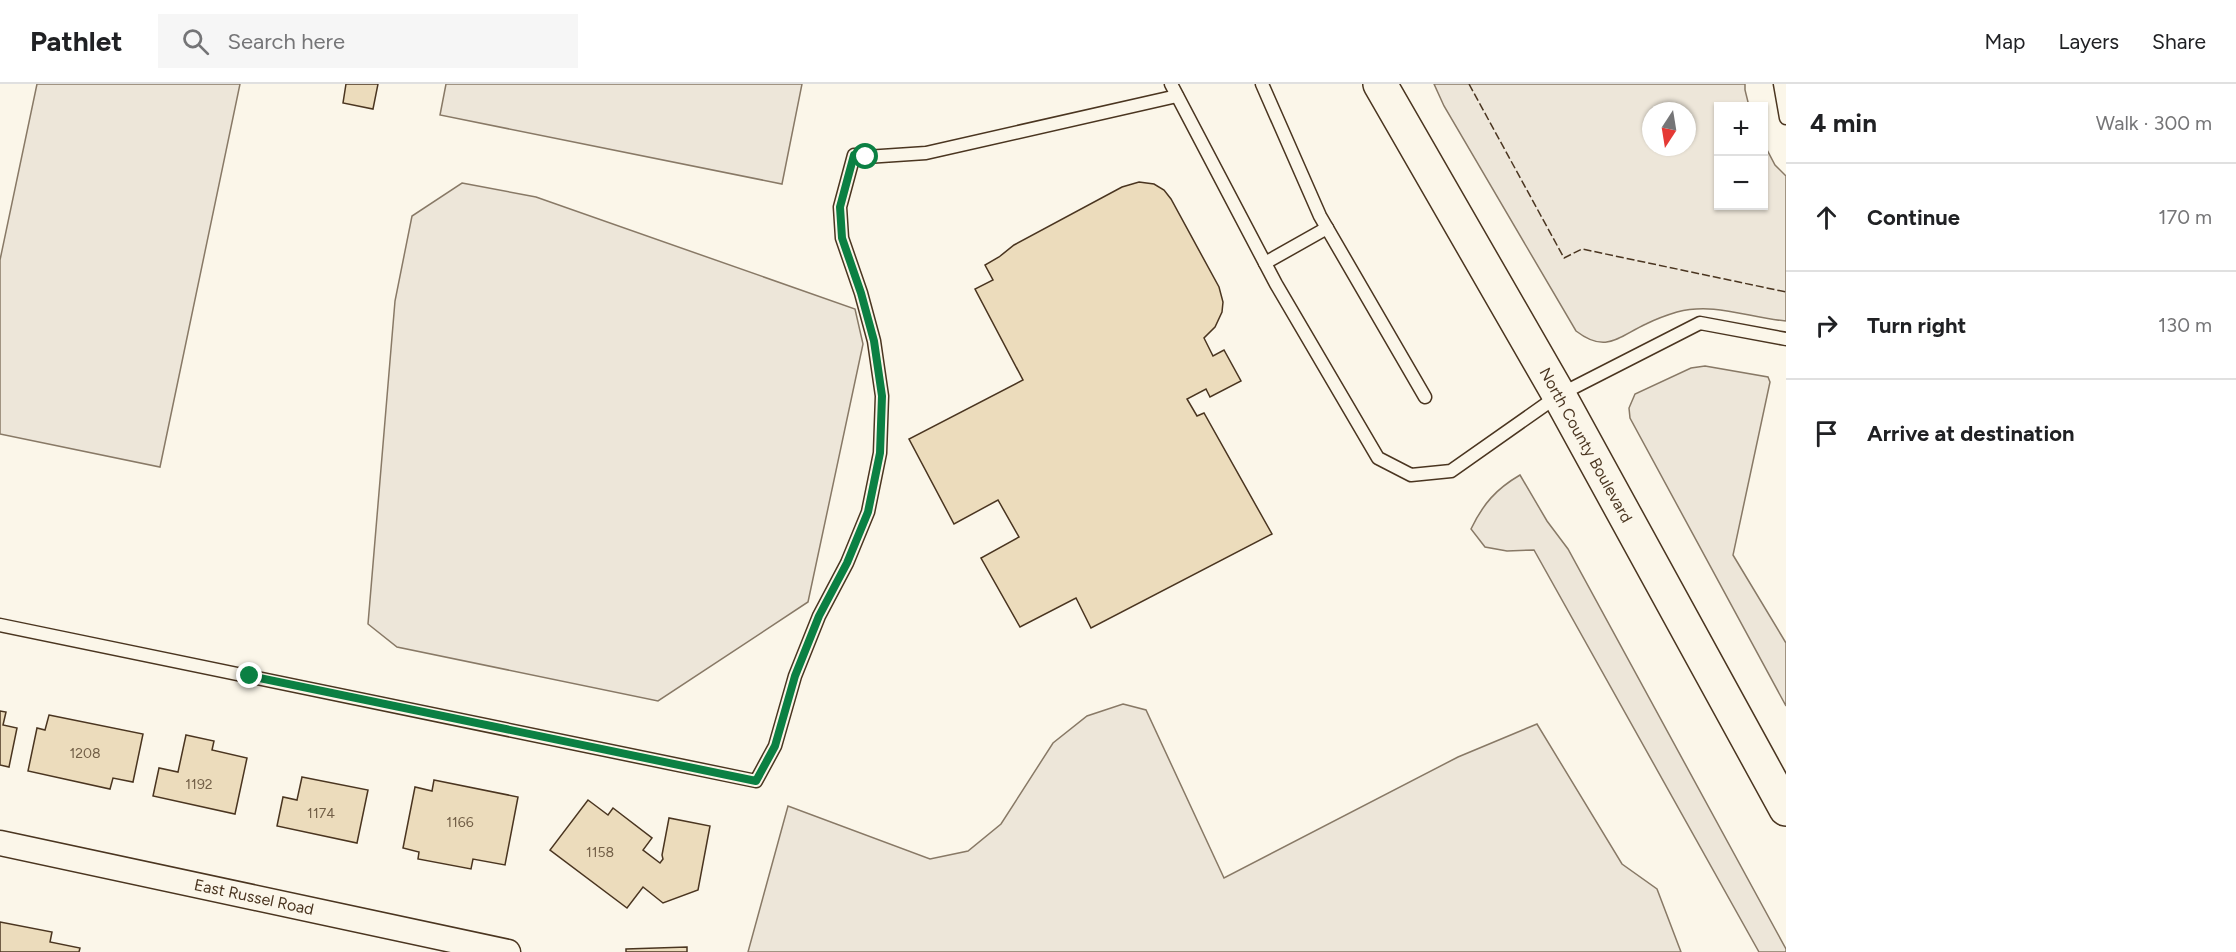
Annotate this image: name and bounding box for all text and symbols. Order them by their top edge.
search box [158,14,578,68]
text: Pathlet [30,24,122,58]
icon: search [179,25,212,58]
text: Search here [227,28,345,55]
text: Map [1985,29,2025,54]
text: Layers [2058,29,2119,54]
text: Share [2152,29,2206,54]
north arrow [1642,102,1696,156]
map controls [1714,102,1768,210]
button: + [1714,102,1768,156]
text: 4 min [1810,107,1877,139]
text: Walk · 300 m [2096,111,2212,135]
route start [852,143,878,169]
button: − [1714,156,1768,210]
icon: ahead [1810,201,1843,234]
text: Continue [1867,204,1960,231]
text: 170 m [2158,205,2212,229]
icon: right [1810,309,1843,342]
text: Turn right [1867,312,1966,339]
text: 130 m [2158,313,2212,337]
street label: North County Boulevard [1535,364,1637,526]
icon: arrive [1810,417,1843,450]
text: Arrive at destination [1867,420,2075,447]
route end [236,662,262,688]
house number: 1208 [69,745,101,762]
house number: 1192 [185,776,213,793]
house number: 1174 [307,805,335,822]
house number: 1166 [446,814,474,831]
house number: 1158 [586,844,614,861]
street label: East Russel Road [192,875,316,919]

